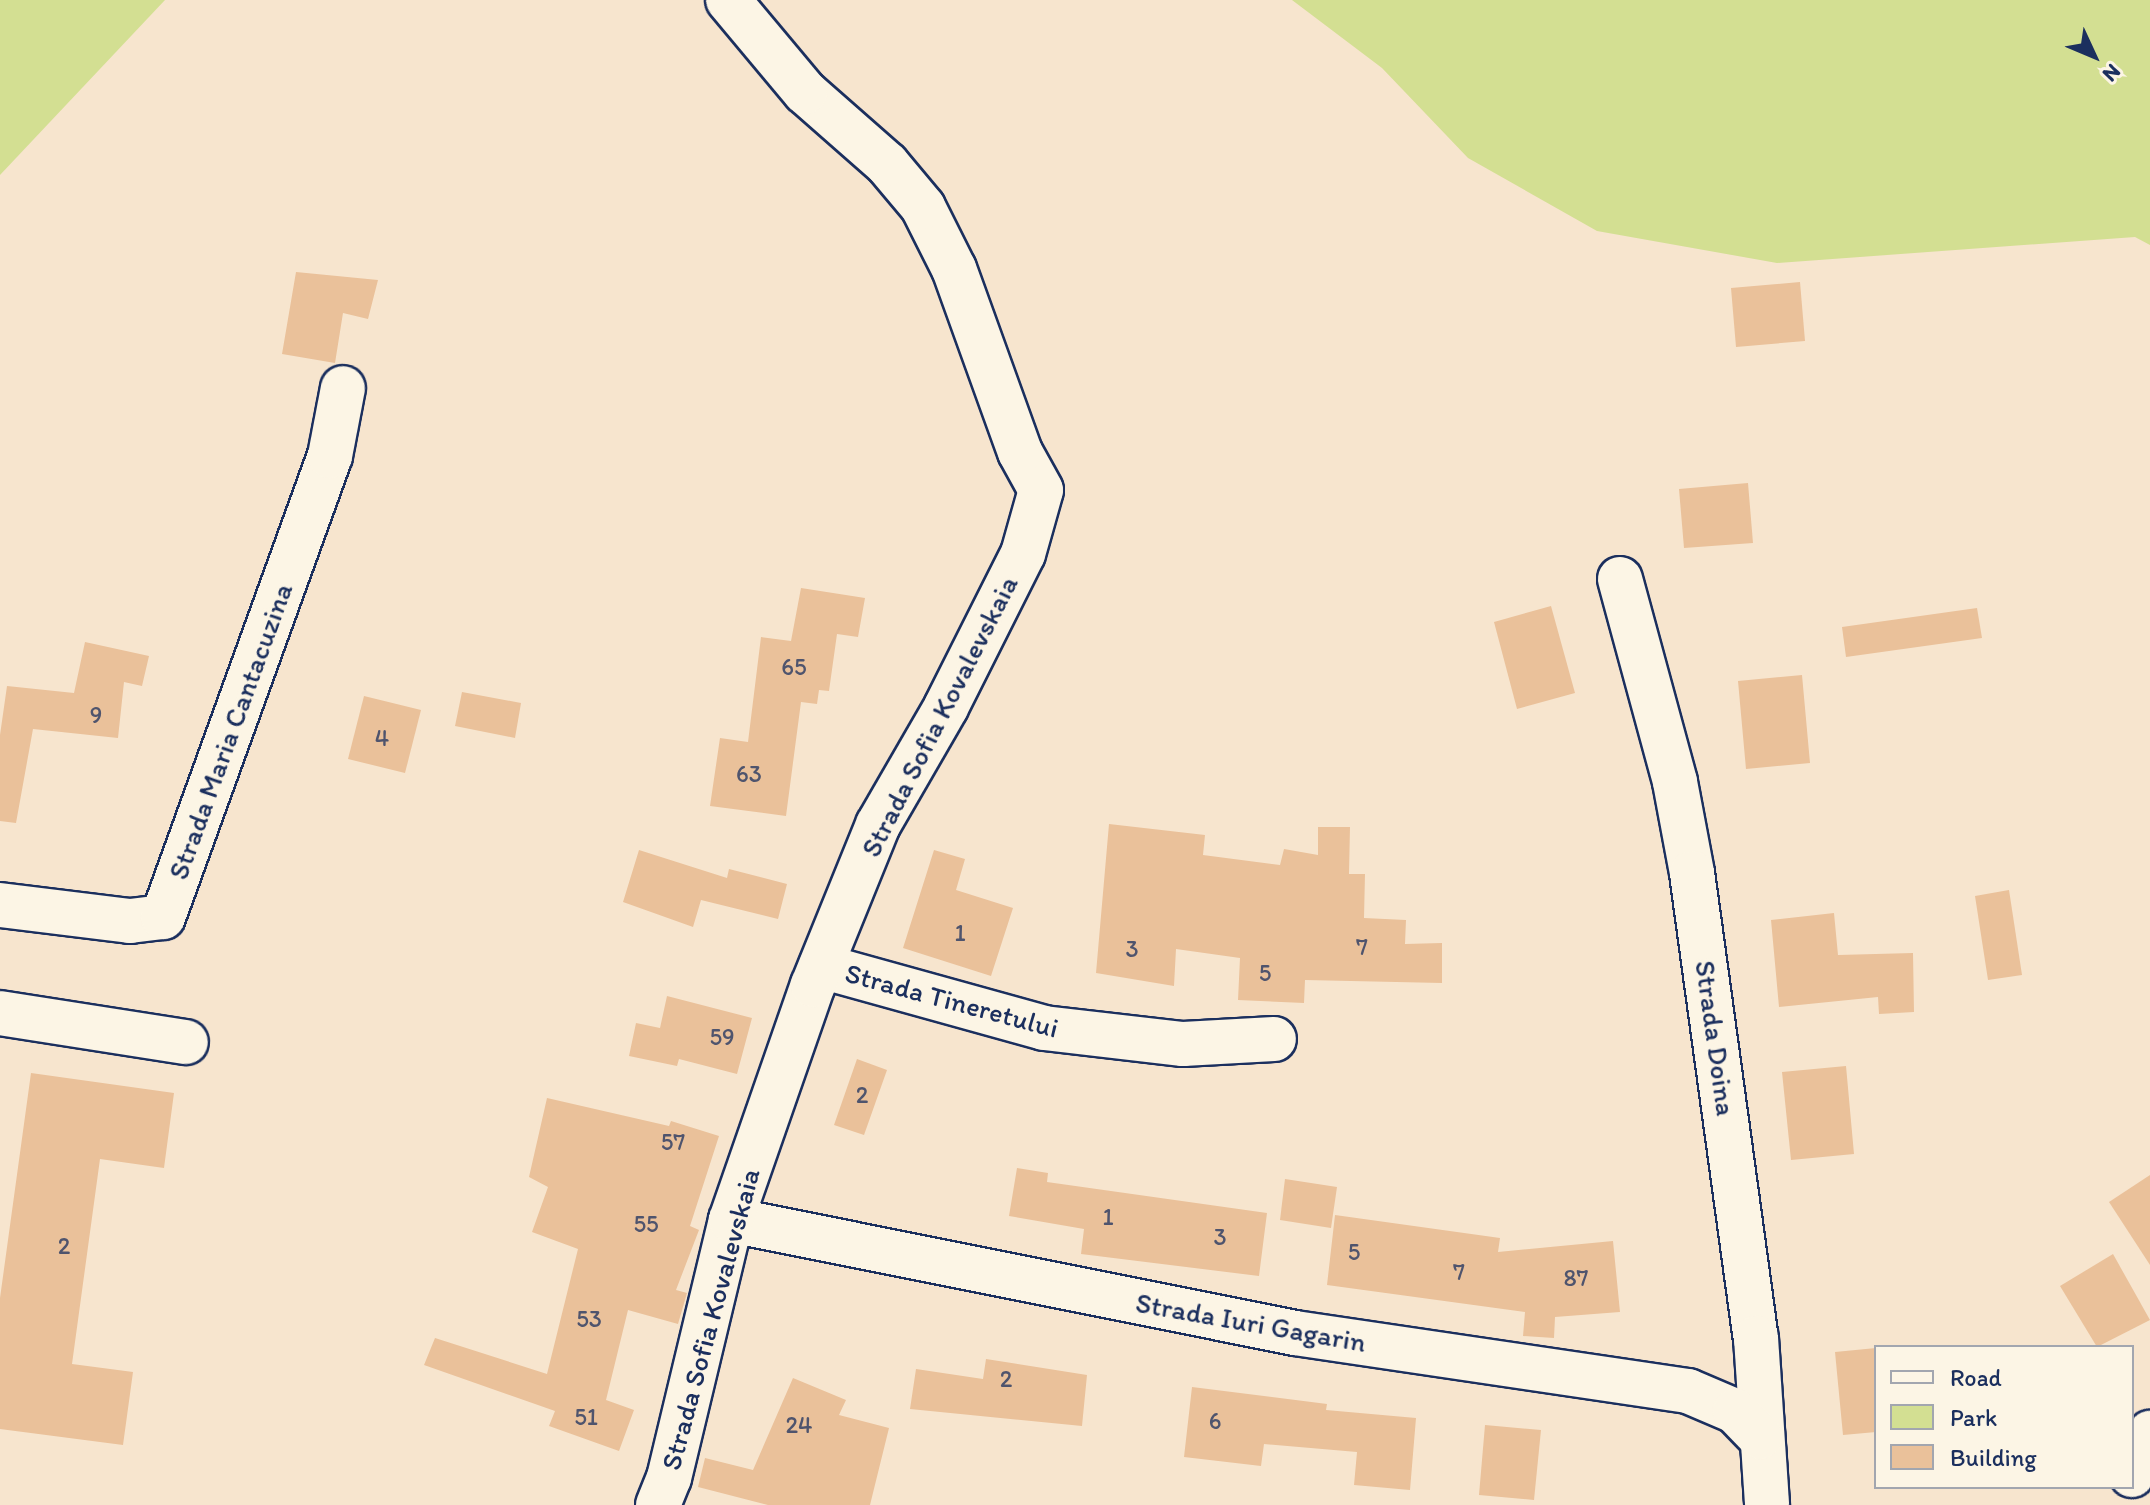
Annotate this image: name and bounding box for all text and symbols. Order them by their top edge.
north arrow [2054,16,2134,96]
text: N [2097,58,2127,88]
street label: Strada Sofia Kovalevskaia [853,570,1025,862]
street label: Strada Maria Cantacuzina [161,578,299,884]
house number: 65 [781,653,807,681]
house number: 9 [90,701,102,729]
house number: 4 [375,724,389,752]
house number: 63 [736,760,762,788]
house number: 1 [954,919,966,947]
house number: 7 [1356,933,1368,961]
house number: 3 [1125,935,1139,963]
street label: Strada Tineretului [842,955,1062,1045]
street label: Strada Doina [1688,958,1744,1118]
house number: 5 [1259,959,1271,987]
house number: 59 [709,1023,735,1051]
house number: 2 [856,1081,868,1109]
house number: 57 [661,1128,685,1156]
street label: Strada Sofia Kovalevskaia [654,1165,766,1473]
house number: 1 [1102,1203,1114,1231]
house number: 55 [633,1210,659,1238]
house number: 3 [1213,1223,1227,1251]
house number: 2 [58,1232,70,1260]
house number: 5 [1348,1238,1360,1266]
house number: 7 [1453,1258,1465,1286]
house number: 87 [1563,1264,1589,1292]
street label: Strada Iuri Gagarin [1133,1285,1369,1359]
house number: 53 [576,1305,602,1333]
legend [1874,1345,2134,1489]
text: Road [1950,1363,2002,1392]
house number: 2 [1000,1365,1012,1393]
house number: 51 [574,1403,598,1431]
text: Park [1950,1403,1997,1432]
house number: 6 [1209,1407,1221,1435]
house number: 24 [785,1411,813,1439]
text: Building [1950,1443,2037,1472]

